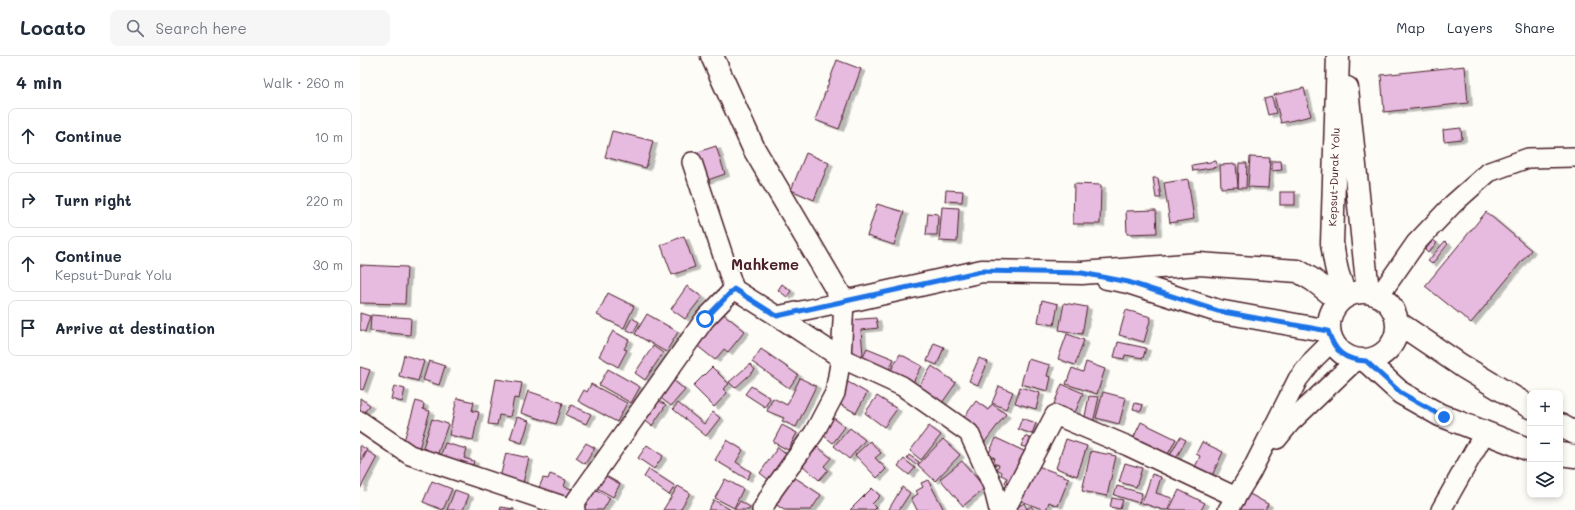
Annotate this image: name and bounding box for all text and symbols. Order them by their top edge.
search box [110,10,390,46]
text: Locato [20,15,86,40]
icon: search [124,17,146,39]
text: Search here [156,18,247,38]
text: Map [1396,18,1425,37]
text: Layers [1447,18,1493,37]
text: Share [1515,18,1555,37]
text: 4 min [16,71,62,93]
text: Walk · 260 m [263,74,344,91]
icon: ahead [17,125,39,147]
text: Continue [55,126,122,146]
street label: Kepsut-Durak Yolu [1324,127,1343,227]
text: 10 m [315,128,343,145]
icon: right [17,189,39,211]
text: Turn right [55,190,132,210]
text: 220 m [306,192,343,209]
text: Continue [55,246,122,266]
icon: ahead [17,253,39,275]
district label: Mahkeme [731,254,799,274]
text: 30 m [313,256,343,273]
text: Kepsut-Durak Yolu [55,266,172,283]
route start [696,310,714,328]
icon: arrive [17,317,39,339]
text: Arrive at destination [55,318,215,338]
map controls [1527,390,1563,498]
button: + [1527,390,1563,426]
route end [1435,408,1453,426]
button: − [1527,426,1563,462]
button: layers [1527,462,1563,498]

